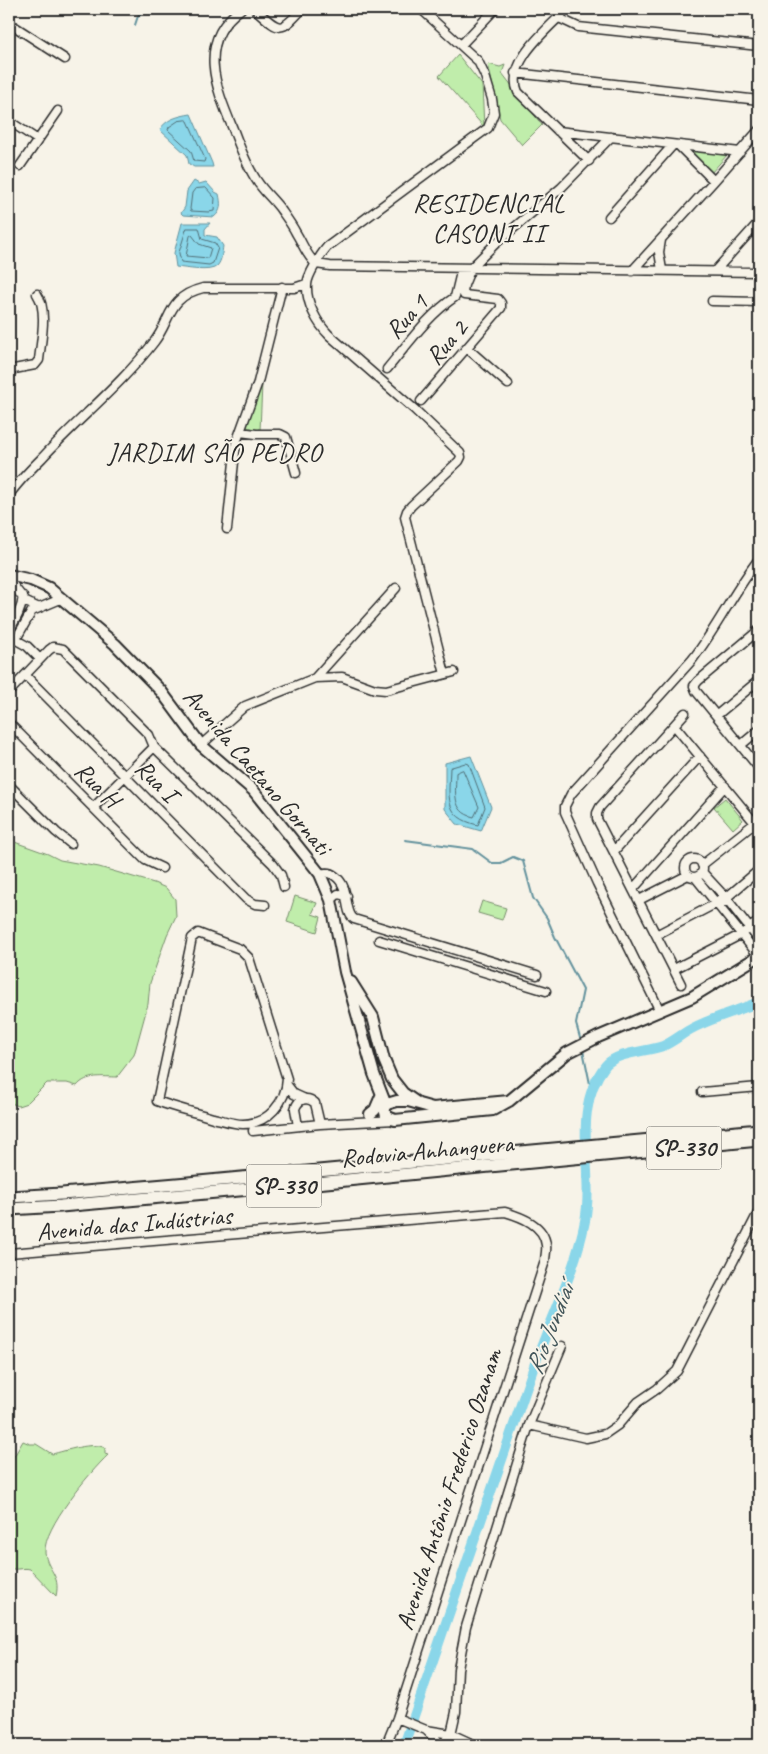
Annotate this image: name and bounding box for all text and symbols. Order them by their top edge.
district label: RESIDENCIAL CASONI II [413,187,565,250]
street label: Rua 1 [378,286,436,346]
street label: Rua 2 [419,312,476,372]
district label: JARDIM SÃO PEDRO [106,436,324,469]
street label: Avenida Caetano Gornati [176,682,341,864]
street label: Rua I [128,752,189,813]
street label: Rua H [68,755,130,817]
road number: SP-330 [646,1126,722,1170]
street label: Rodovia Anhanguera [340,1127,516,1174]
road number: SP-330 [246,1164,322,1208]
street label: Avenida das Indústrias [35,1199,235,1248]
water label: Rio Jundiaí [517,1271,585,1379]
street label: Avenida Antônio Frederico Ozanam [388,1343,510,1634]

